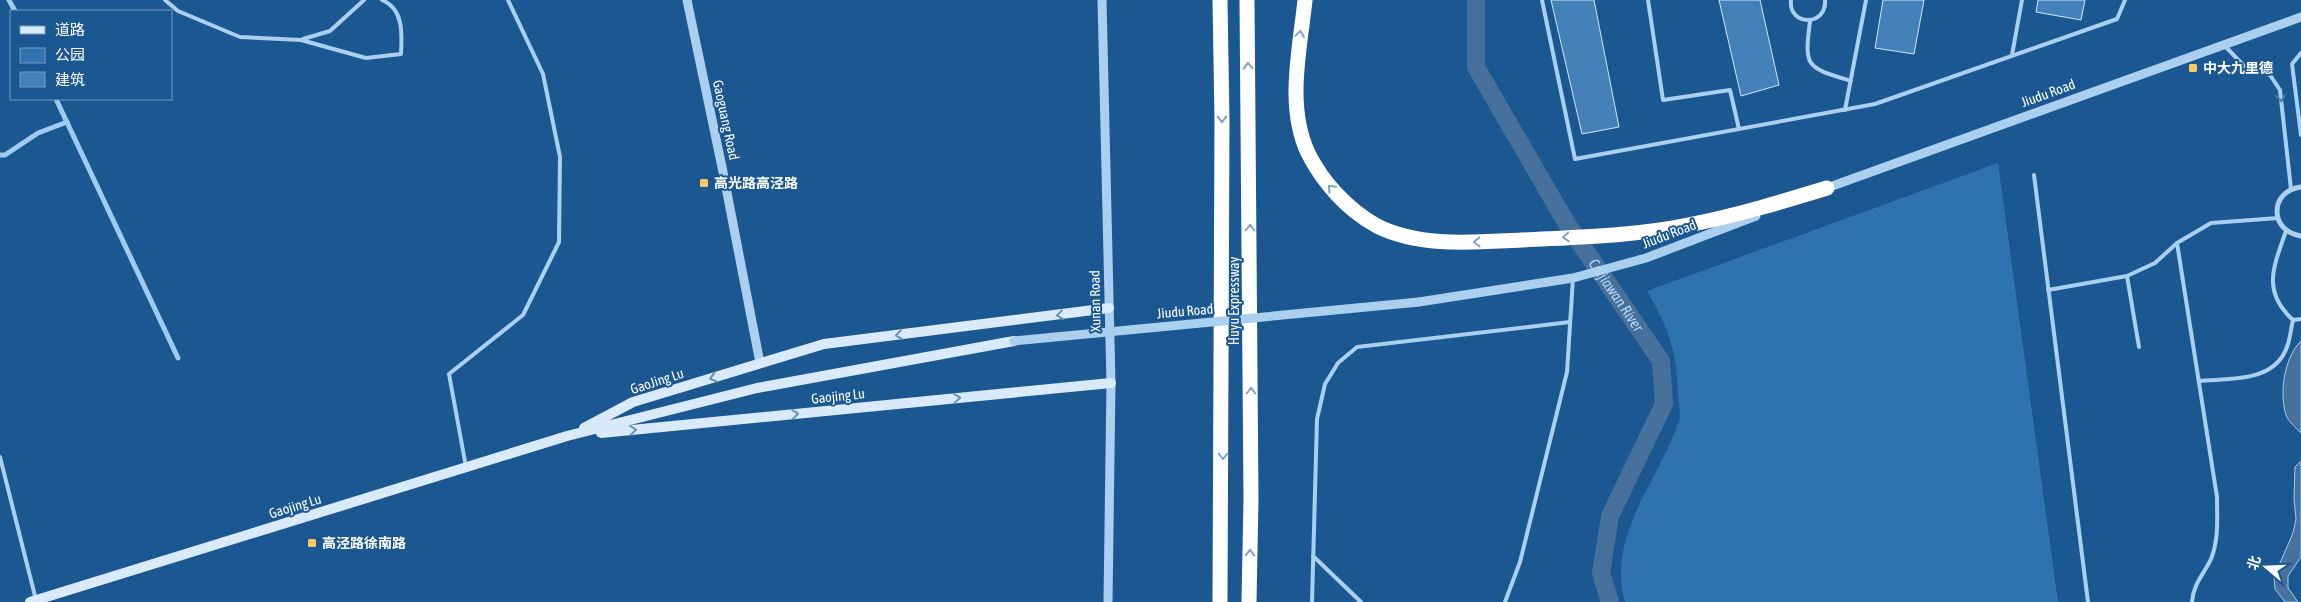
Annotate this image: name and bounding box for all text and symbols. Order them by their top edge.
legend [10,10,172,100]
text: 道路 [55,21,85,38]
one-way arrow [1294,29,1305,37]
text: 公园 [55,46,85,63]
place label: 中大九里德 [2203,60,2273,76]
one-way arrow [1243,62,1253,70]
marker: 中大九里德 [2187,62,2199,74]
text: 建筑 [55,71,85,88]
street label: Jiudu Road [2019,76,2077,110]
street label: Gaoguang Road [710,79,742,161]
one-way arrow [2275,95,2286,103]
one-way arrow [1217,115,1227,123]
place label: 高光路高泾路 [714,175,798,191]
marker: 高光路高泾路 [698,177,710,189]
one-way arrow [1328,184,1337,193]
street label: Jiudu Road [1640,216,1698,252]
one-way arrow [1245,224,1255,232]
one-way arrow [1562,232,1570,243]
one-way arrow [1473,237,1481,247]
water label: Caijiawan River [1585,255,1648,335]
street label: Huyu Expressway [1226,257,1242,345]
street label: Xunan Road [1086,270,1104,332]
street label: Jiudu Road [1156,301,1214,321]
one-way arrow [1056,309,1065,319]
one-way arrow [895,329,903,340]
street label: GaoJing Lu [628,365,686,397]
one-way arrow [709,372,718,382]
street label: Gaojing Lu [810,385,866,407]
one-way arrow [1246,387,1256,394]
one-way arrow [953,393,961,404]
one-way arrow [791,409,799,420]
one-way arrow [629,425,637,436]
one-way arrow [1218,452,1228,460]
street label: Gaojing Lu [267,490,323,522]
place label: 高泾路徐南路 [322,535,406,551]
marker: 高泾路徐南路 [306,537,318,549]
north arrow [2241,542,2291,592]
one-way arrow [1245,549,1255,557]
text: 北 [2244,554,2264,572]

